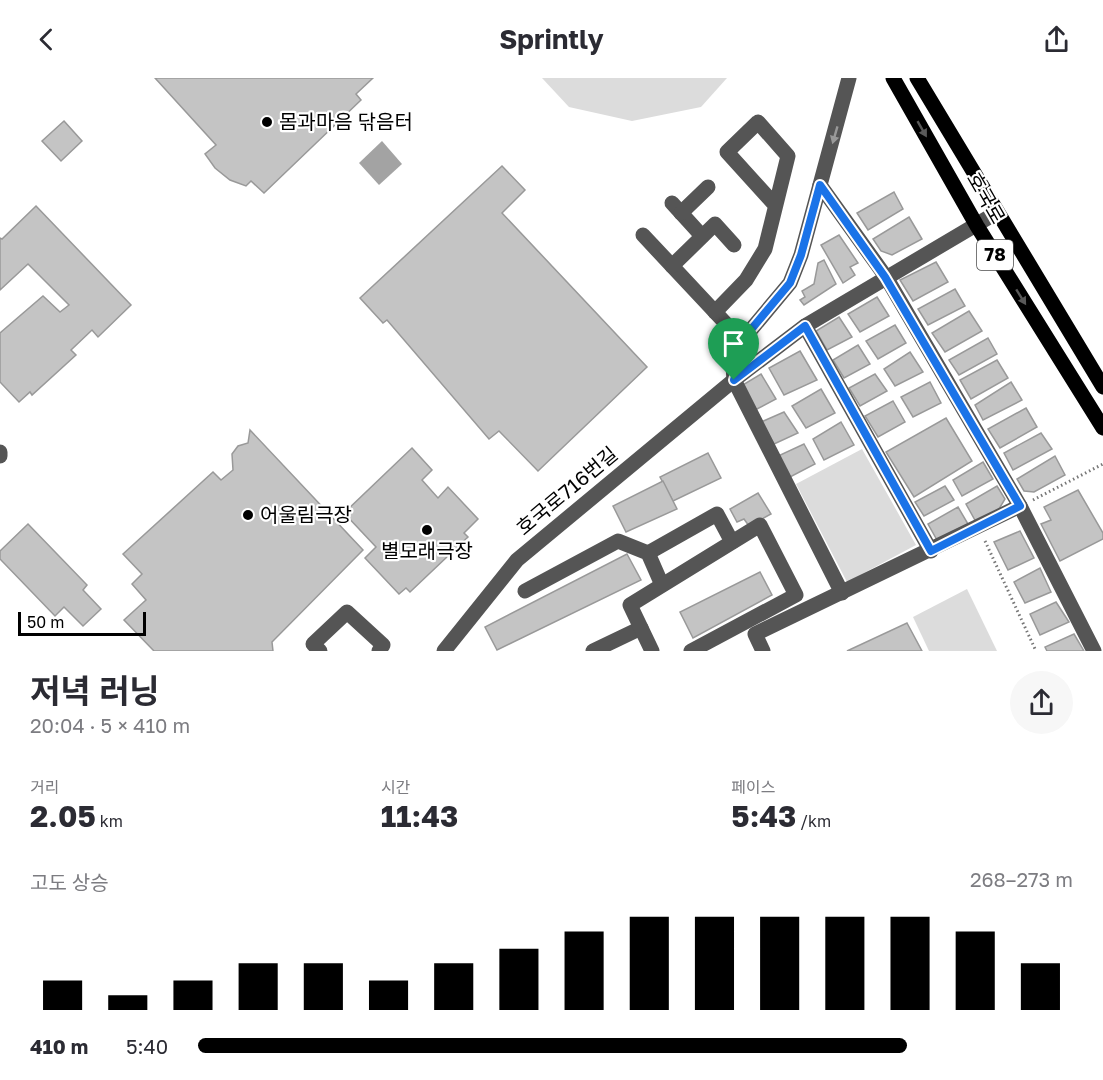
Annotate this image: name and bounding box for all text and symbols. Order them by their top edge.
icon: back [30,23,63,56]
text: Sprintly [499,23,604,55]
icon: share [1040,23,1073,56]
place label: 몸과마음 닦음터 [279,109,413,133]
marker: 몸과마음 닦음터 [260,115,274,129]
one-way arrow [917,121,927,138]
one-way arrow [830,126,839,144]
street label: 호국로 [963,168,1011,227]
road number: 78 [977,240,1013,270]
one-way arrow [1015,289,1026,305]
pin [708,318,759,380]
icon: arrive [717,327,750,360]
street label: 호국로716번길 [511,441,622,539]
place label: 어울림극장 [260,502,352,526]
marker: 어울림극장 [241,508,255,522]
marker: 별모래극장 [420,523,434,537]
place label: 별모래극장 [381,538,473,562]
scale bar [18,609,146,636]
text: 50 m [27,612,64,632]
text: 저녁 러닝 [30,671,160,710]
button: share [1010,671,1073,734]
text: 20:04 · 5 × 410 m [30,713,190,737]
text: 거리 [30,777,59,797]
text: 시간 [381,777,410,797]
text: 페이스 [731,777,776,797]
text: 2.05 [30,798,96,834]
text: 11:43 [381,798,458,834]
text: 5:43 [731,798,796,834]
text: km [96,811,123,831]
text: /km [796,811,831,831]
text: 268–273 m [970,867,1073,891]
text: 고도 상승 [30,870,109,894]
text: 410 m [30,1034,88,1058]
text: 5:40 [126,1034,168,1058]

